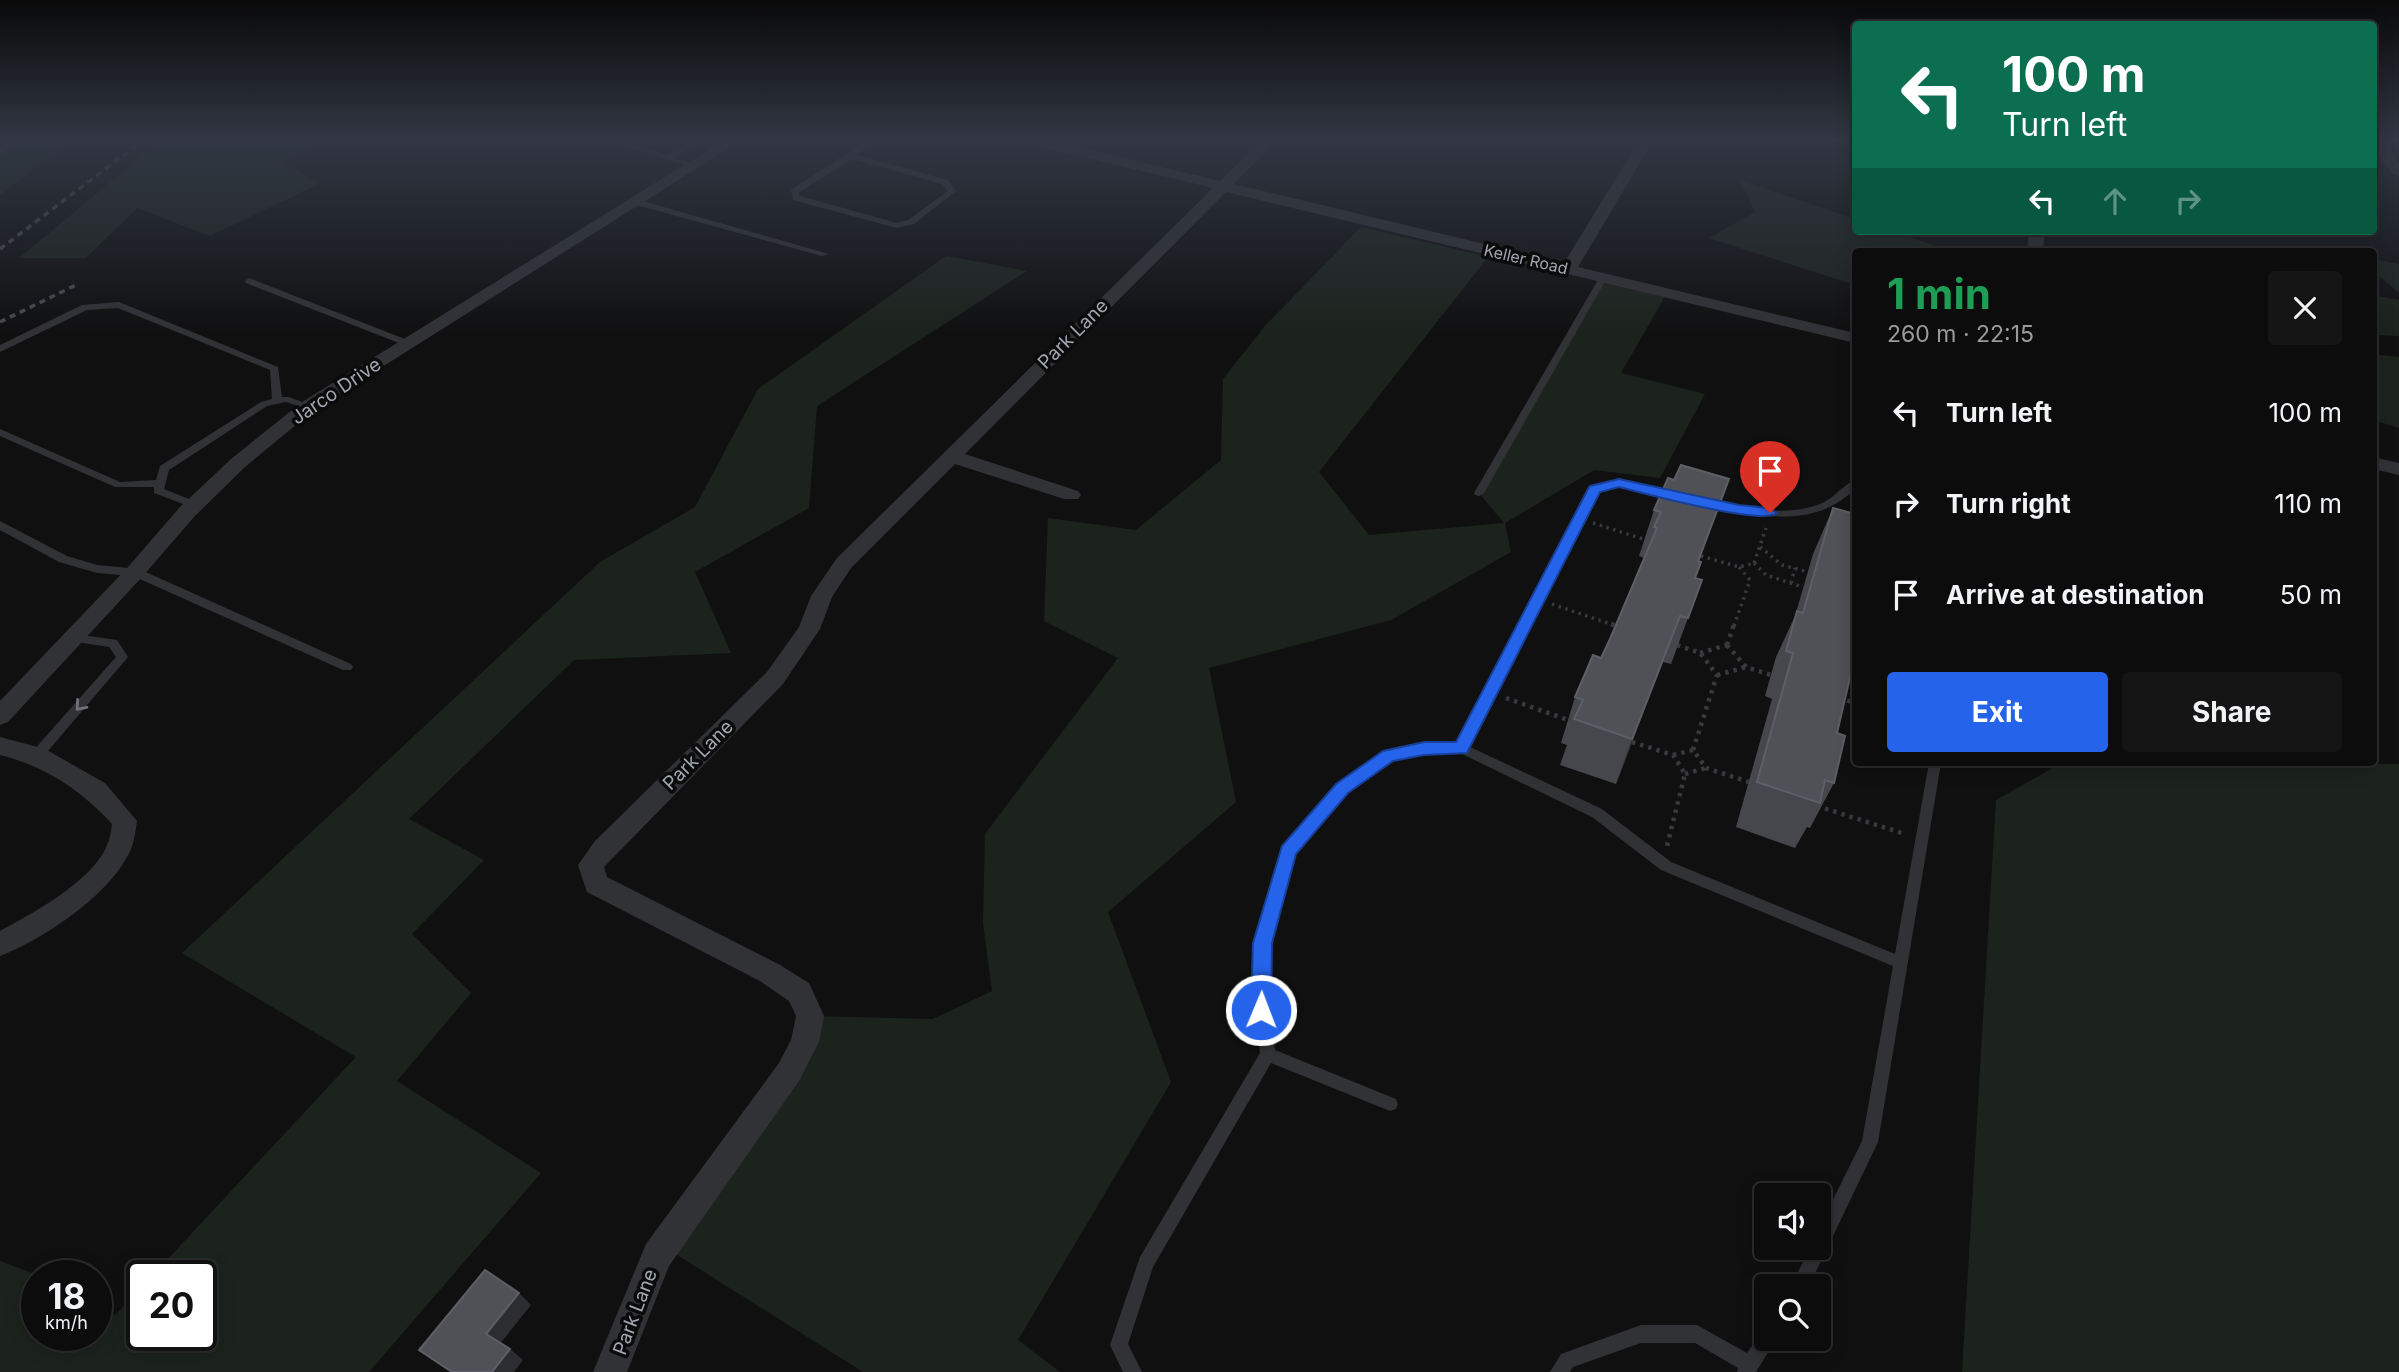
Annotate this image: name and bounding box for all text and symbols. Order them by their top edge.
text: 100 m [2002,45,2146,104]
icon: left [1887,49,1978,140]
text: Turn left [2002,105,2127,144]
icon: left [2023,182,2061,220]
icon: ahead [2096,182,2134,220]
icon: right [2169,182,2207,220]
street label: Keller Road [1482,240,1570,278]
text: 1 min [1887,268,1991,319]
button: close [2268,271,2342,345]
street label: Park Lane [1033,294,1113,374]
text: 260 m · 22:15 [1887,320,2034,348]
street label: Jarco Drive [287,353,385,429]
icon: left [1887,394,1925,432]
text: Turn left [1946,397,2052,428]
text: 100 m [2269,397,2342,428]
pin [1740,441,1800,513]
icon: arrive [1751,452,1789,490]
icon: right [1887,485,1925,523]
text: Turn right [1946,488,2071,519]
text: 110 m [2274,488,2342,519]
icon: arrive [1887,576,1925,614]
text: Arrive at destination [1946,579,2205,610]
text: 50 m [2280,579,2342,610]
button: Exit [1887,672,2108,752]
button: Share [2122,672,2342,752]
one-way arrow [75,698,88,711]
street label: Park Lane [658,715,738,795]
position arrow [1224,973,1298,1047]
map controls [1754,1183,1831,1351]
button: sound [1754,1183,1831,1260]
speed limit sign: 20 [126,1260,217,1351]
street label: Park Lane [608,1266,662,1358]
button: search [1754,1274,1831,1351]
text: 18 [48,1275,85,1317]
text: km/h [45,1312,88,1333]

